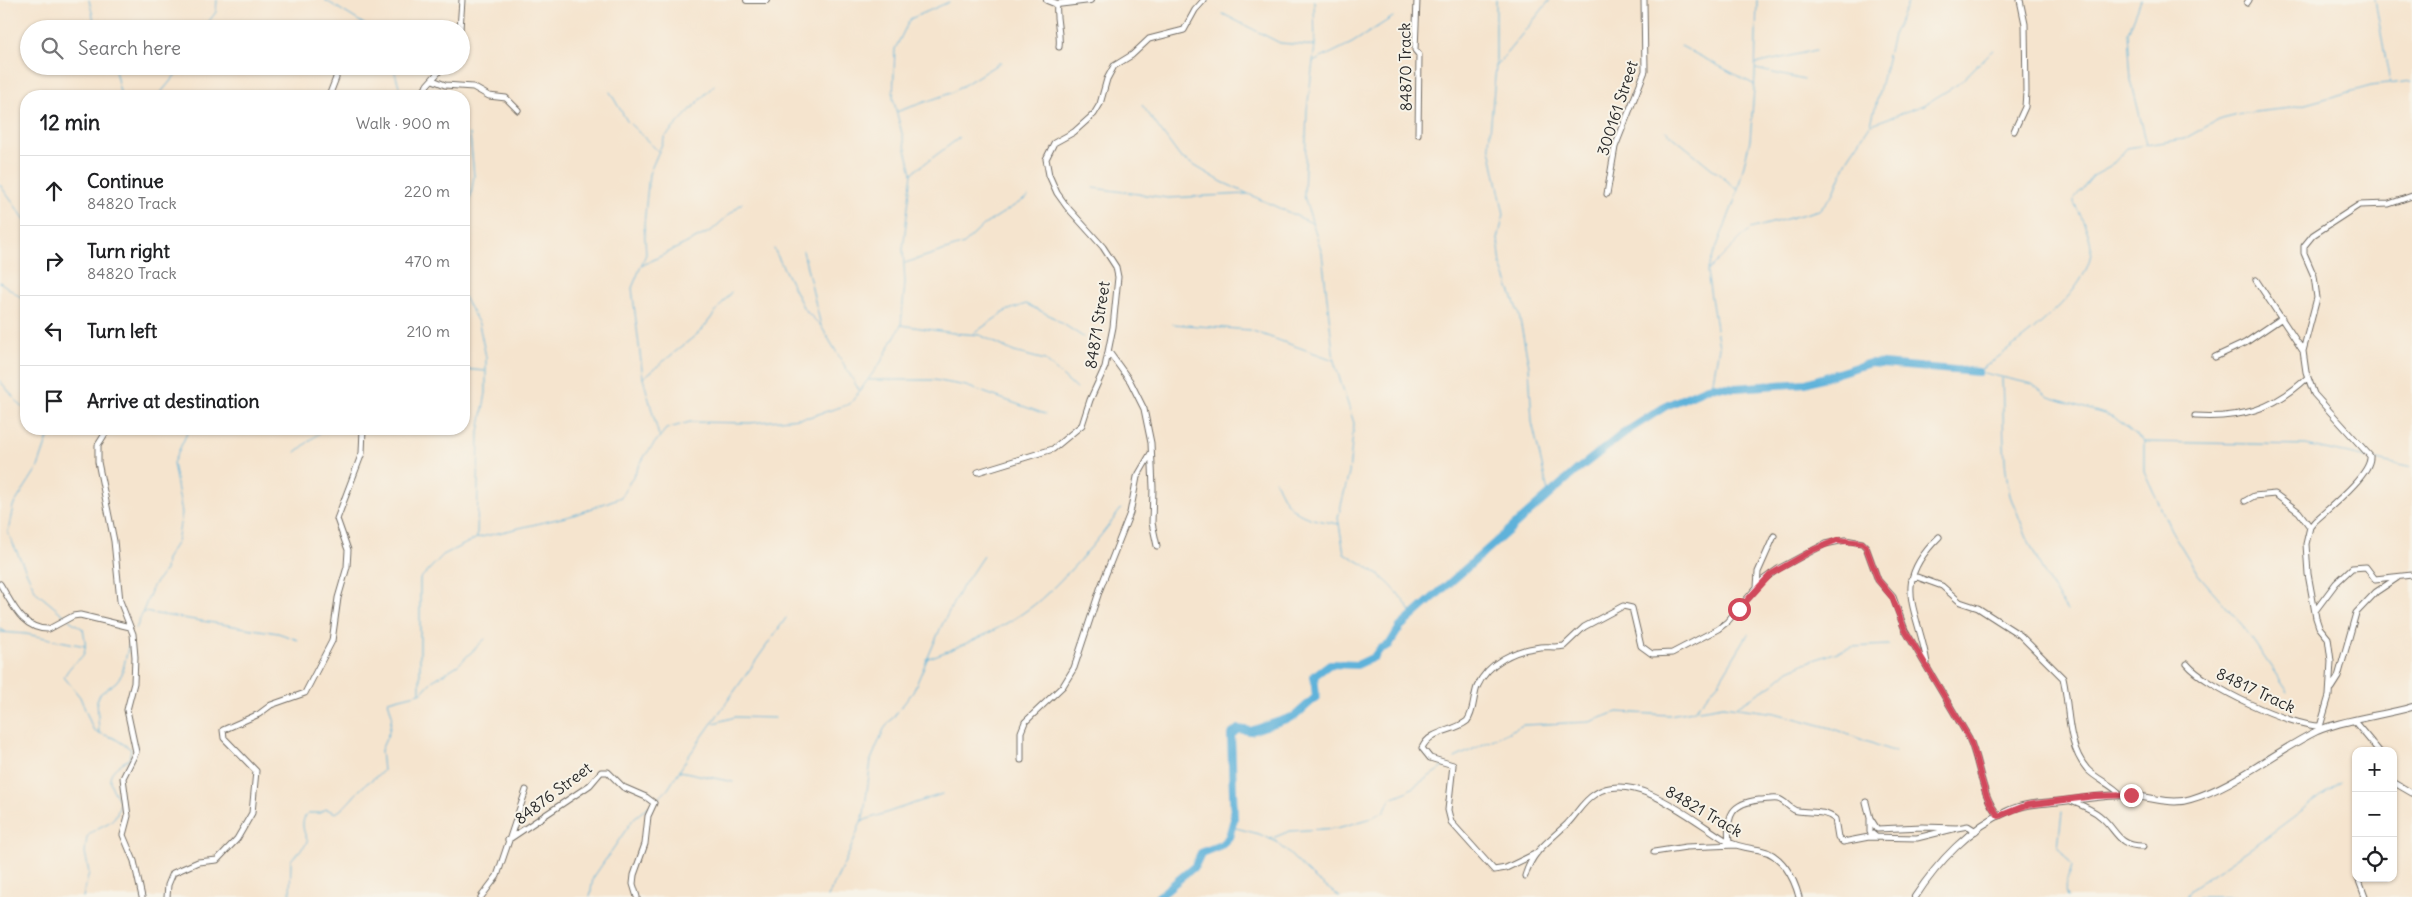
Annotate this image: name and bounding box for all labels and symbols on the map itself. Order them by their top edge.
street label: 84870 Track [1394,22,1416,112]
street label: 300161 Street [1592,57,1642,158]
street label: 84871 Street [1080,279,1114,370]
route start [1728,598,1751,621]
street label: 84817 Track [2213,663,2299,717]
street label: 84876 Street [511,757,596,828]
street label: 84821 Track [1662,781,1746,841]
route end [2120,784,2143,807]

